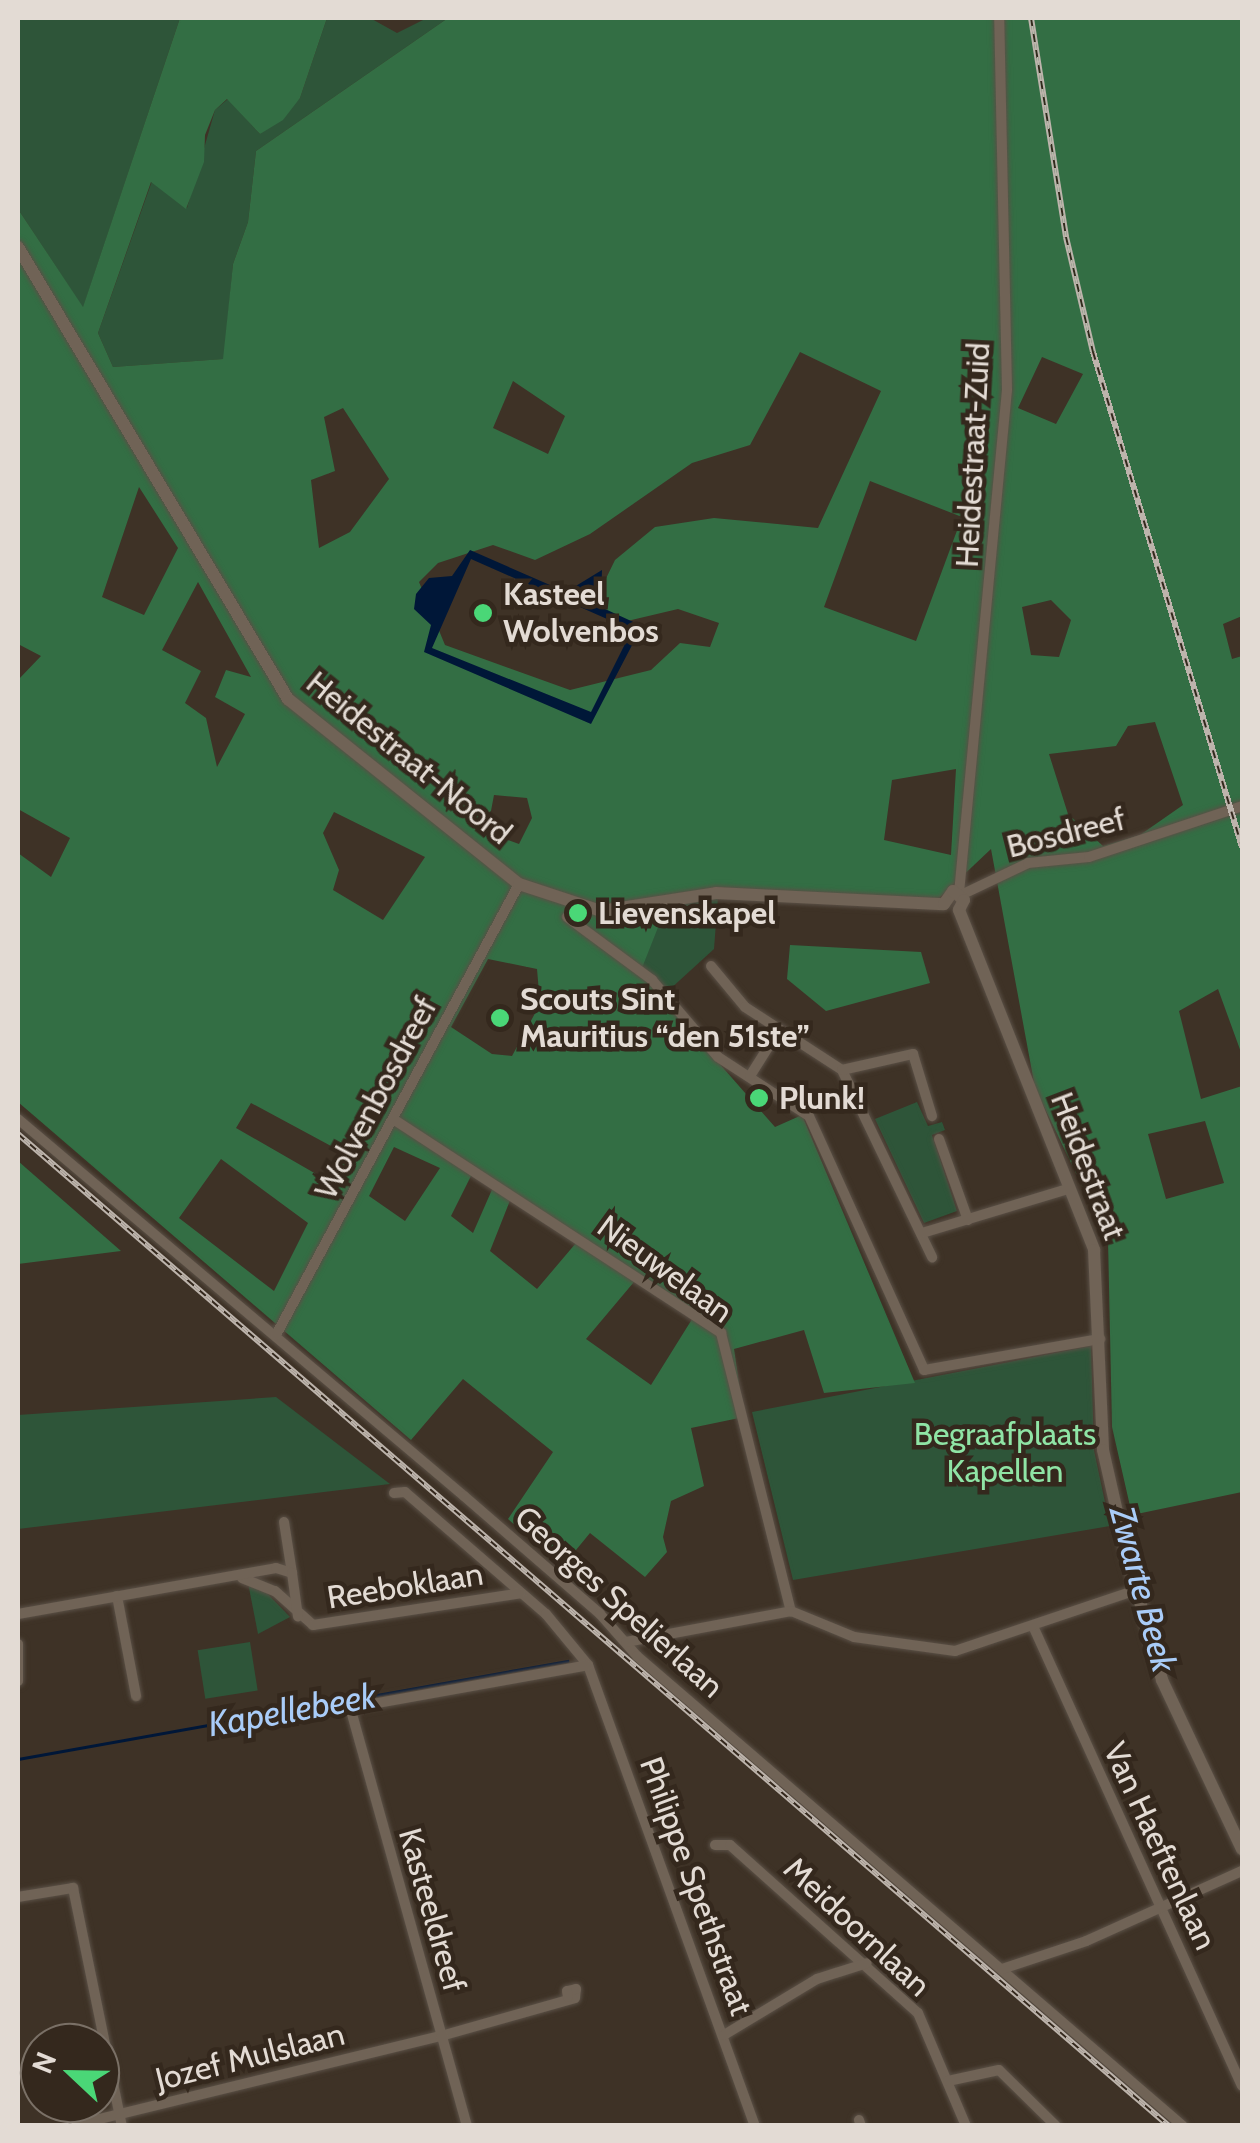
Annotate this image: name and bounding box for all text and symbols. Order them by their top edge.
street label: Heidestraat-Zuid [948,341,998,569]
place label: Kasteel Wolvenbos [503,576,659,651]
marker: Kasteel Wolvenbos [472,602,494,624]
street label: Heidestraat-Noord [299,664,519,852]
street label: Bosdreef [1003,800,1129,866]
place label: Lievenskapel [598,894,776,932]
marker: Lievenskapel [567,902,589,924]
place label: Scouts Sint Mauritius “den 51ste” [520,981,810,1056]
street label: Wolvenbosdreef [307,990,445,1206]
marker: Scouts Sint Mauritius “den 51ste” [489,1007,511,1029]
place label: Plunk! [779,1079,865,1117]
marker: Plunk! [748,1087,770,1109]
street label: Heidestraat [1042,1087,1134,1245]
street label: Nieuwelaan [590,1207,740,1331]
park label: Begraafplaats Kapellen [914,1416,1096,1491]
street label: Georges Spelierlaan [507,1498,731,1706]
water label: Zwarte Beek [1101,1501,1185,1677]
street label: Reeboklaan [324,1555,486,1617]
water label: Kapellebeek [205,1675,379,1745]
street label: Van Haeftenlaan [1095,1736,1225,1956]
street label: Philippe Spethstraat [631,1752,761,2020]
street label: Kasteeldreef [390,1824,474,1996]
street label: Meidoornlaan [776,1850,938,2004]
street label: Jozef Mulslaan [152,2015,348,2099]
north arrow [20,2023,120,2123]
text: N [25,2047,64,2078]

